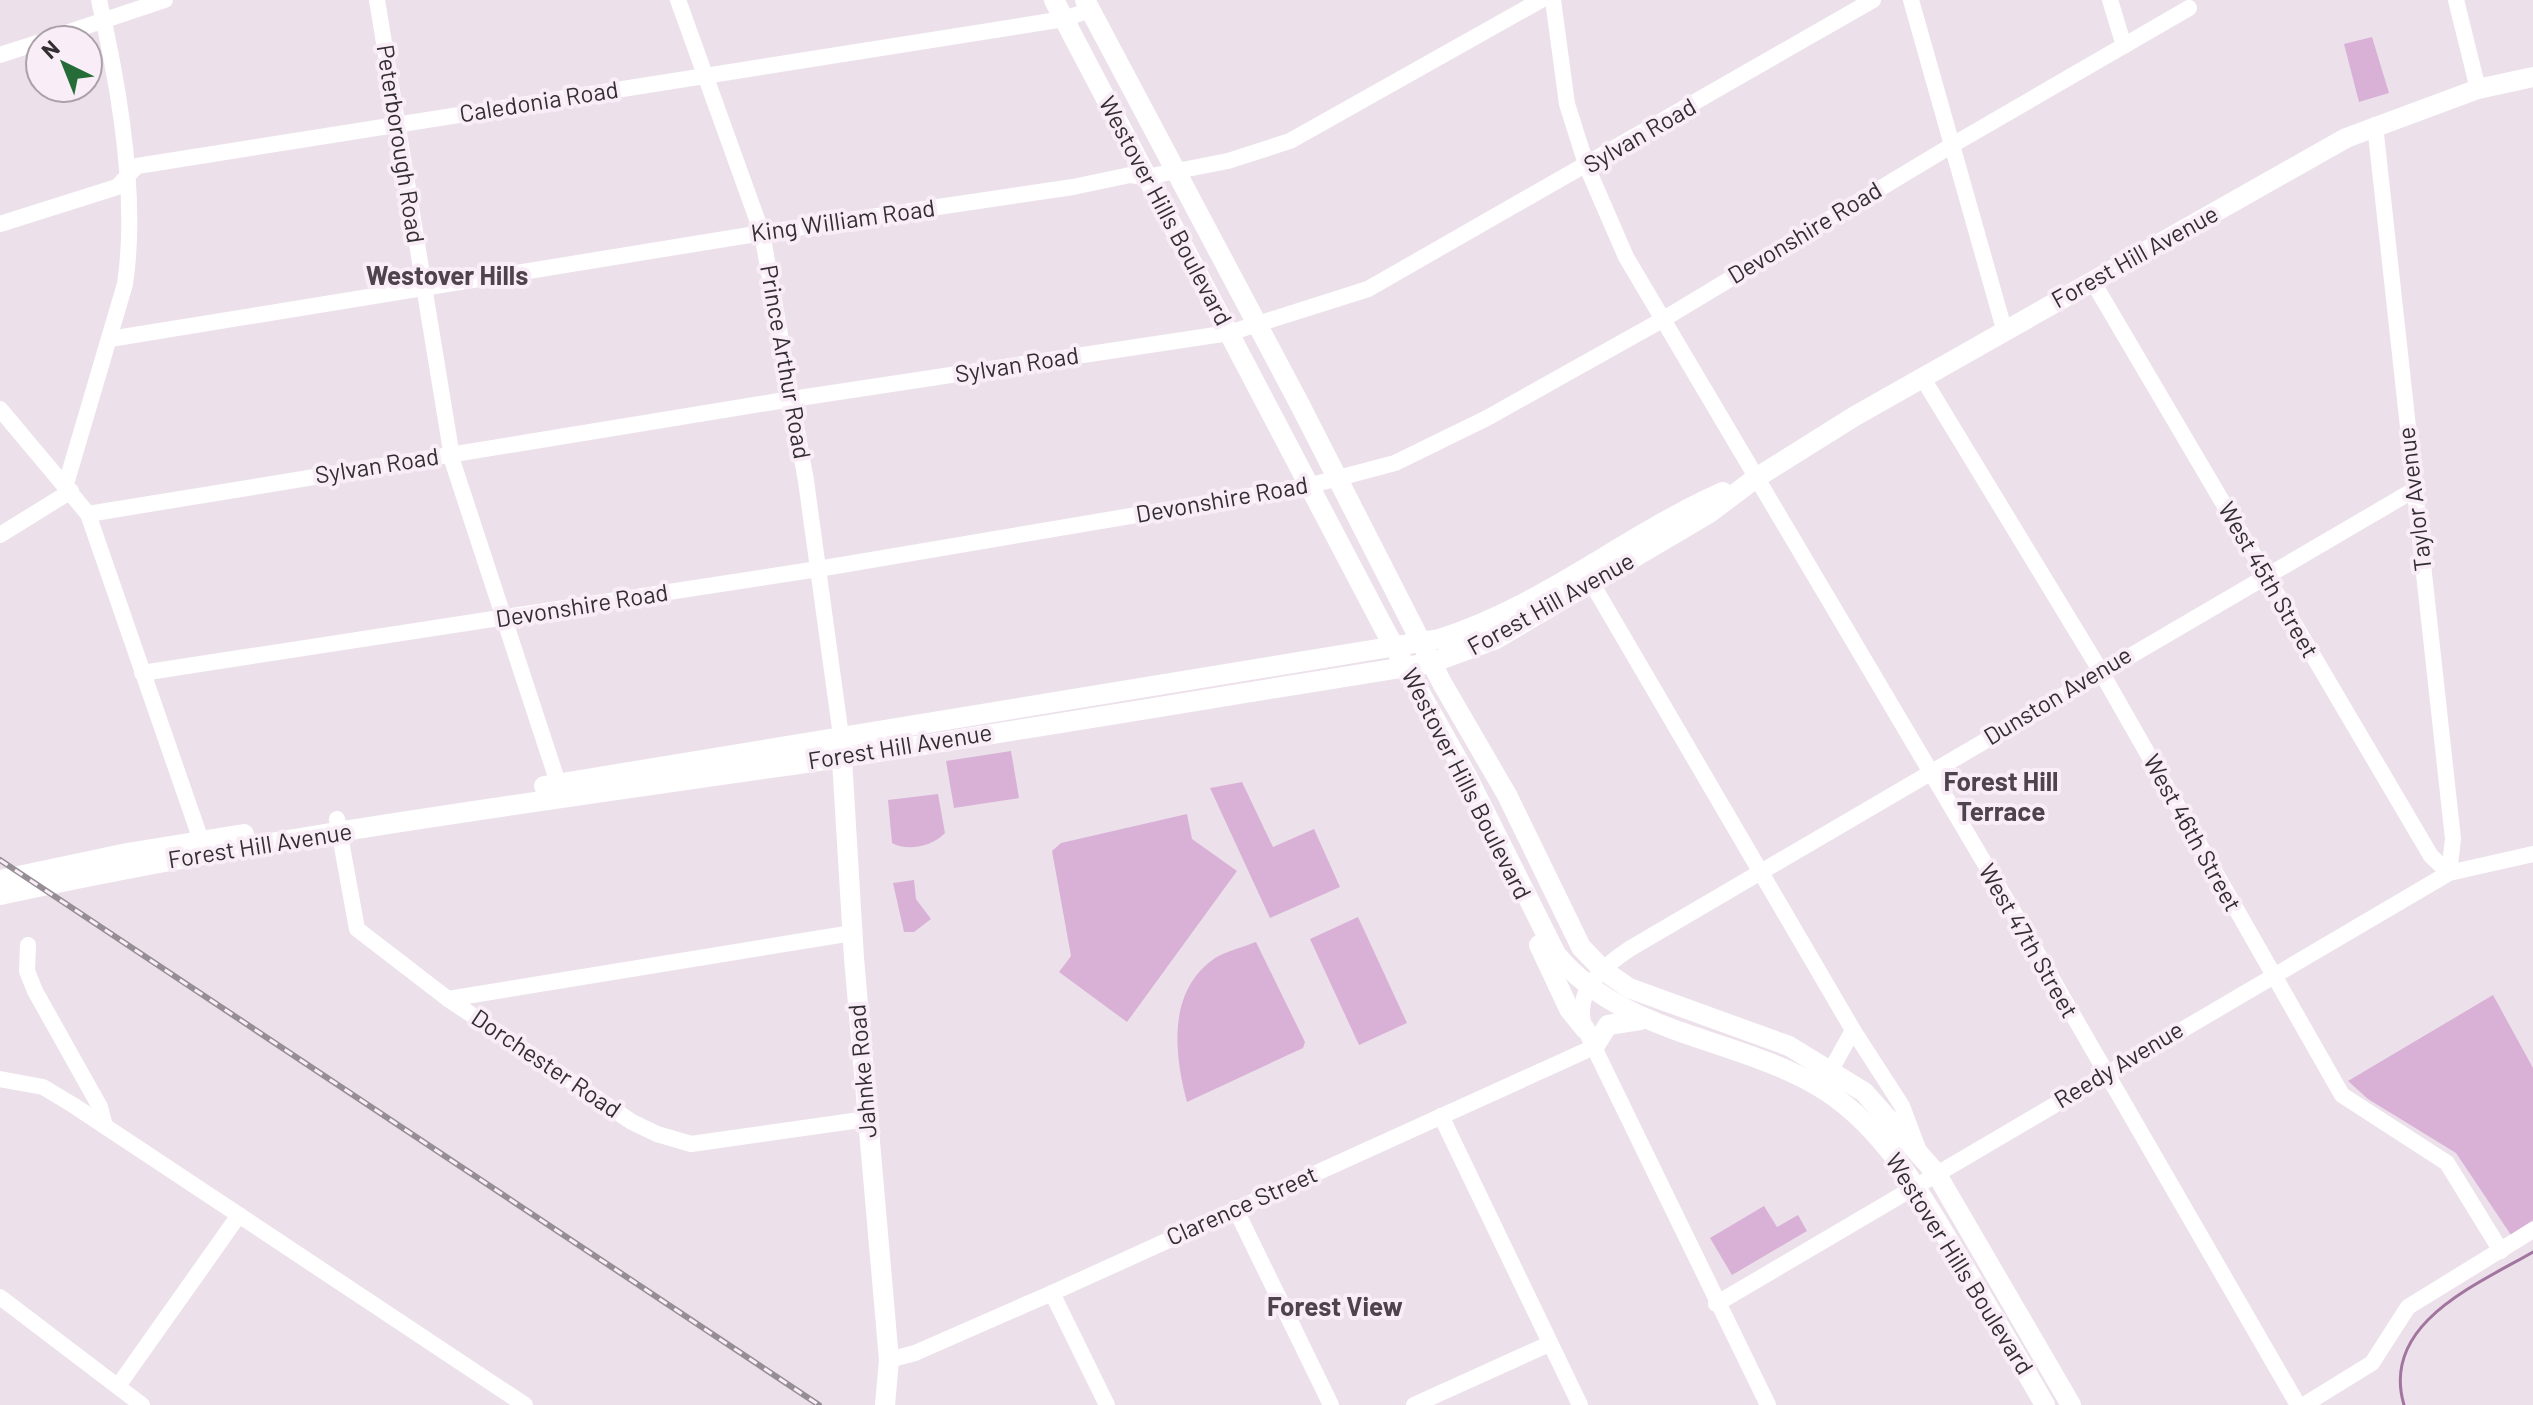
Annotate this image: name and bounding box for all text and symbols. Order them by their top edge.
north arrow [24,24,104,104]
text: N [35,34,64,63]
street label: Peterborough Road [371,42,431,245]
street label: Caledonia Road [457,74,620,127]
street label: Westover Hills Boulevard [1094,91,1239,330]
street label: Sylvan Road [1578,91,1701,178]
street label: Devonshire Road [1722,174,1886,289]
street label: King William Road [749,192,937,247]
street label: Forest Hill Avenue [2046,198,2223,313]
district label: Westover Hills [366,259,528,290]
street label: Prince Arthur Road [755,262,818,461]
street label: Sylvan Road [953,339,1081,388]
street label: Taylor Avenue [2390,425,2437,573]
street label: Sylvan Road [313,440,441,489]
street label: Devonshire Road [1133,469,1310,528]
street label: West 45th Street [2213,496,2326,662]
street label: Forest Hill Avenue [1462,545,1639,660]
street label: Devonshire Road [493,577,670,632]
street label: Dunston Avenue [1978,639,2136,750]
street label: Westover Hills Boulevard [1396,663,1538,904]
street label: Forest Hill Avenue [806,717,994,774]
street label: West 46th Street [2138,749,2248,916]
district label: Forest Hill Terrace [1944,765,2058,826]
street label: Forest Hill Avenue [166,816,354,873]
street label: West 47th Street [1973,858,2085,1023]
street label: Dorchester Road [467,1002,627,1123]
street label: Jahnke Road [841,1003,882,1139]
street label: Reedy Avenue [2048,1014,2188,1114]
street label: Westover Hills Boulevard [1880,1147,2040,1379]
street label: Clarence Street [1161,1158,1321,1251]
district label: Forest View [1267,1290,1403,1321]

